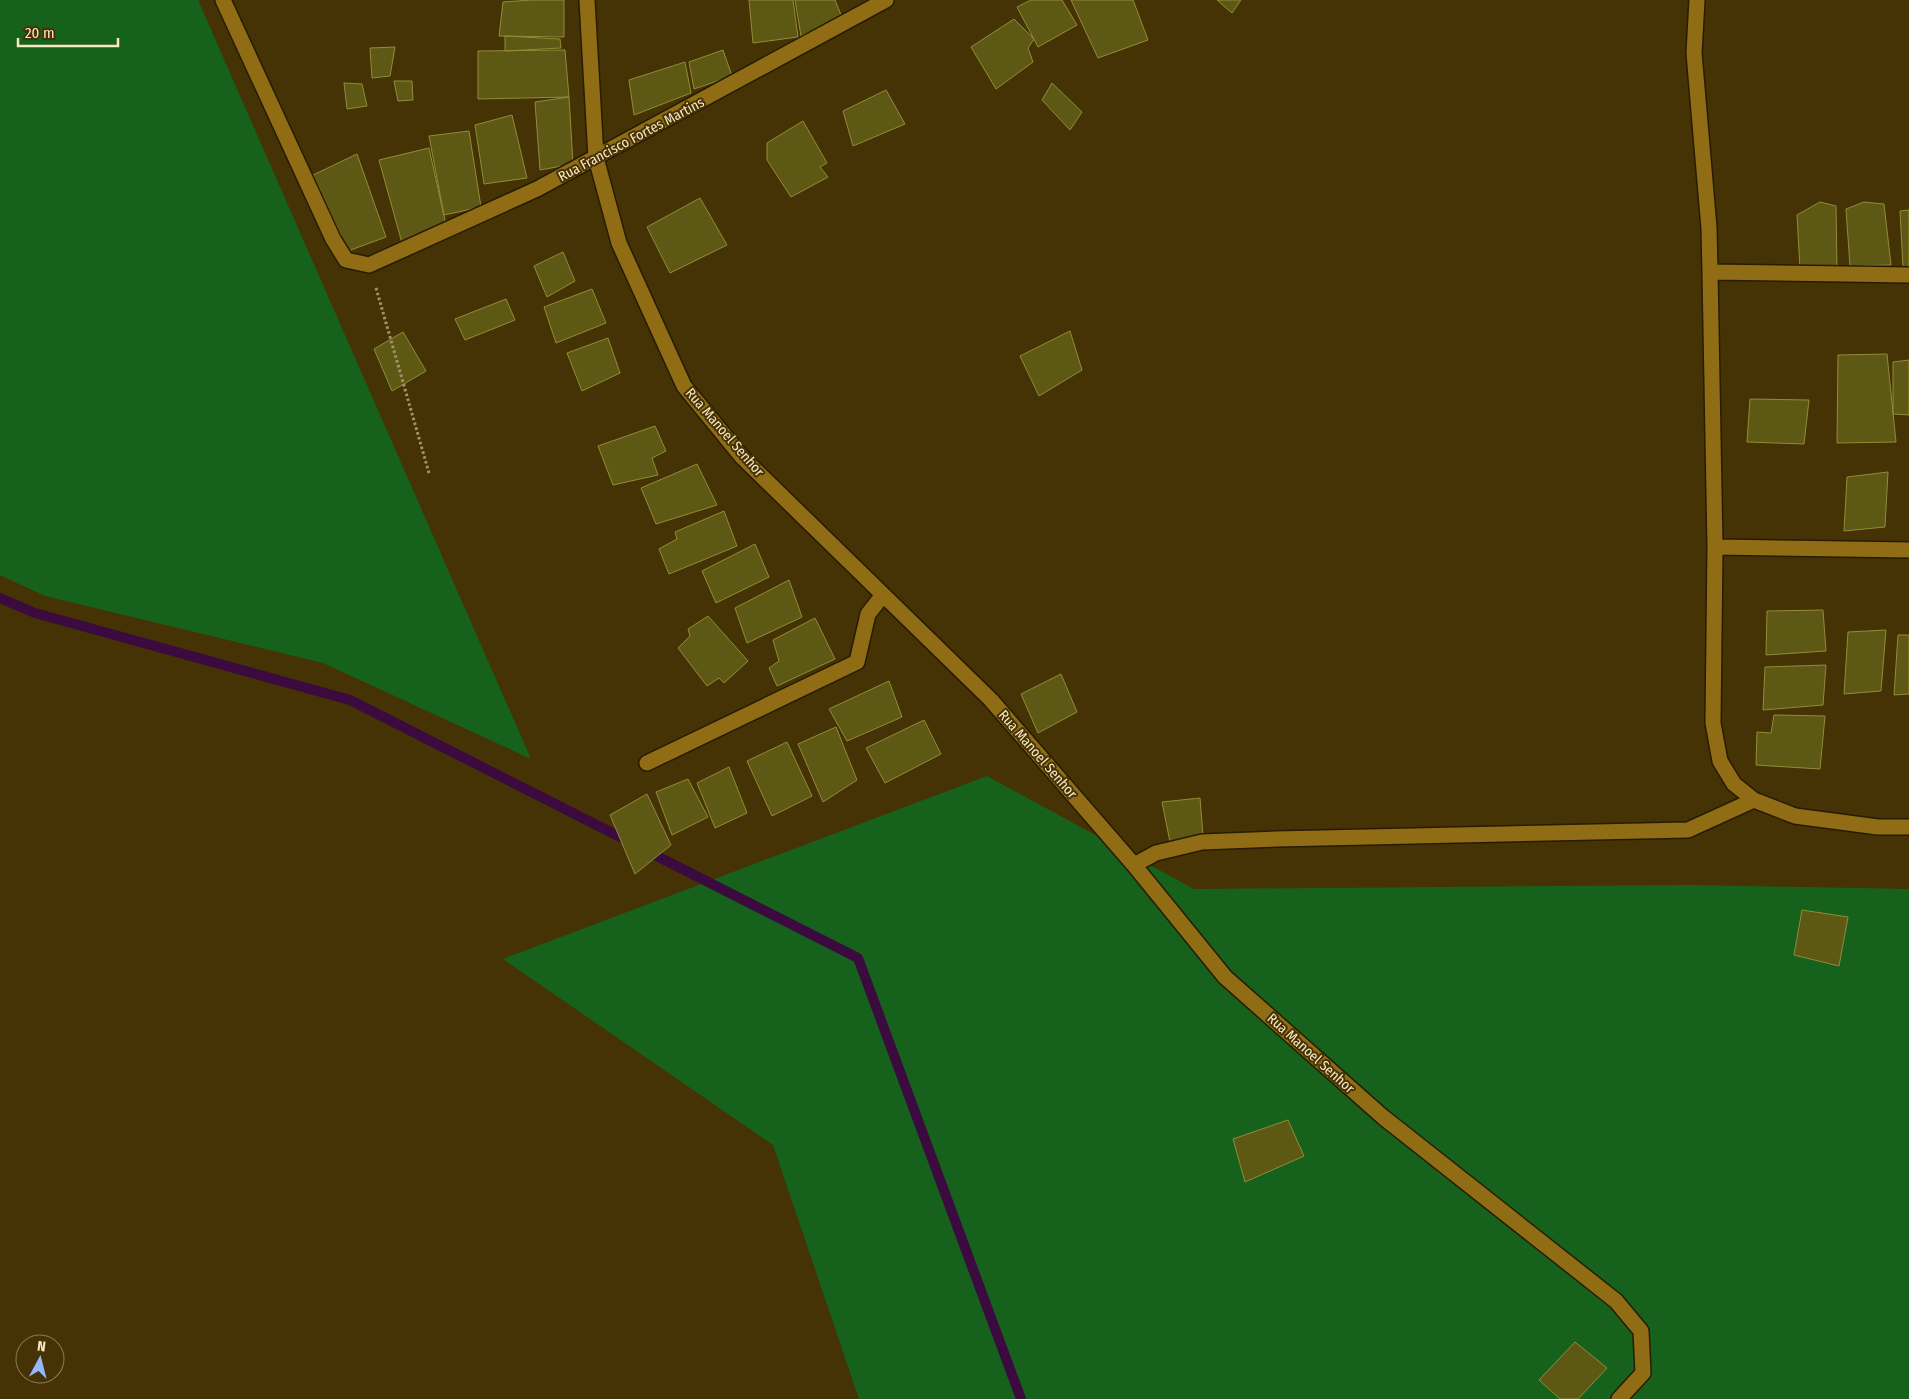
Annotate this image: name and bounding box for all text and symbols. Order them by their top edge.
scale bar [18,15,118,47]
text: 20 m [25,24,55,42]
street label: Rua Francisco Fortes Martins [555,94,707,185]
street label: Rua Manoel Senhor [682,385,768,480]
street label: Rua Manoel Senhor [995,707,1081,802]
street label: Rua Manoel Senhor [1264,1010,1358,1097]
north arrow [15,1334,65,1384]
text: N [36,1338,47,1356]

